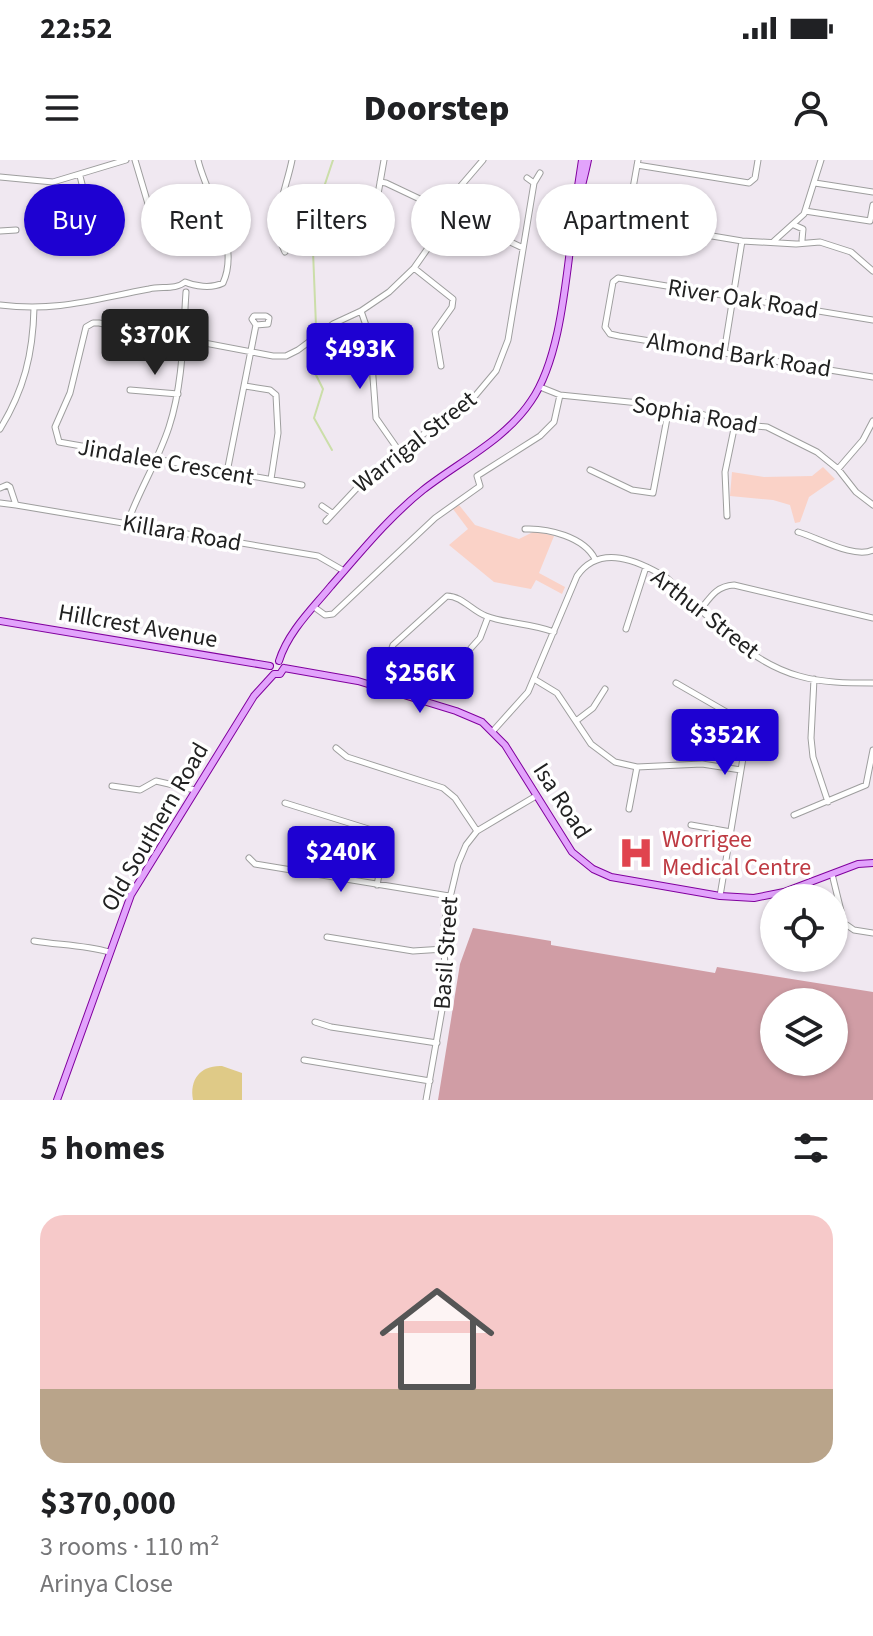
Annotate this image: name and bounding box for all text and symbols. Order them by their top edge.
text: 22:52 [40,7,112,50]
text: Doorstep [364,83,509,134]
icon: menu [40,86,84,130]
icon: person [789,86,833,130]
chip: Buy [24,184,125,256]
chip: Rent [141,184,251,256]
chip: Filters [267,184,395,256]
chip: New [411,184,520,256]
chip: Apartment [536,184,717,256]
street label: River Oak Road [665,270,821,328]
pin: $370K [99,309,211,377]
text: $370K [120,316,190,353]
pin: $493K [304,323,416,391]
street label: Almond Bark Road [644,323,834,387]
text: $493K [325,330,395,367]
street label: Warrigal Street [346,383,484,501]
street label: Sophia Road [630,387,760,443]
street label: Jindalee Crescent [75,429,257,495]
street label: Killara Road [120,505,244,561]
street label: Arthur Street [643,561,767,667]
street label: Hillcrest Avenue [56,595,220,657]
pin: $256K [364,647,476,715]
text: $256K [385,654,455,691]
pin: $352K [669,709,781,777]
text: $352K [690,716,760,753]
street label: Old Southern Road [92,736,218,918]
street label: Isa Road [524,756,600,846]
place label: Worrigee Medical Centre [662,822,811,885]
pin: $240K [285,826,397,894]
text: $240K [306,833,376,870]
hospital icon: Worrigee Medical Centre [617,834,655,872]
map controls [760,884,848,1076]
button: locate [760,884,848,972]
street label: Basil Street [425,895,467,1011]
button: layers [760,988,848,1076]
text: 5 homes [40,1124,165,1173]
icon: filters [789,1126,833,1170]
icon: home [365,1267,509,1411]
text: $370,000 [40,1479,176,1528]
text: 3 rooms · 110 m² [40,1528,219,1565]
text: Arinya Close [40,1565,173,1602]

